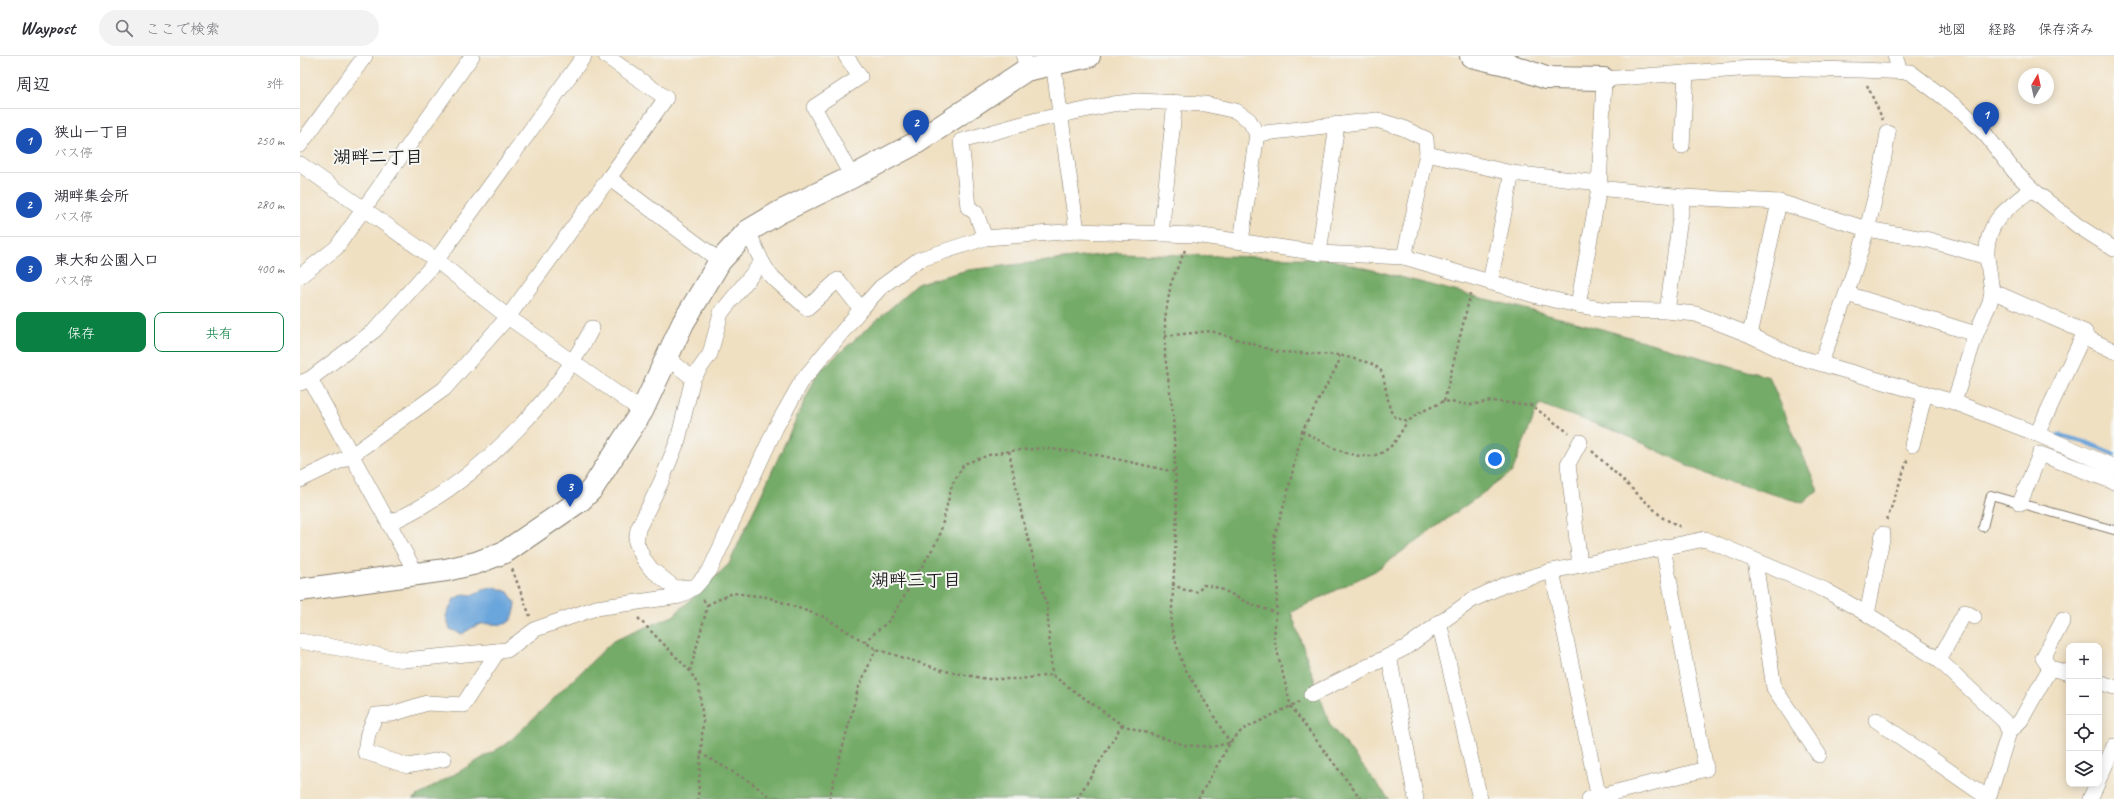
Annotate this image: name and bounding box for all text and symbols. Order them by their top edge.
search box [99,10,379,46]
text: Waypost [20,16,75,40]
icon: search [113,17,135,39]
text: ここで検索 [145,20,220,39]
text: 地図 [1938,21,1966,38]
text: 経路 [1988,21,2016,38]
text: 保存済み [2038,21,2094,38]
north arrow [2018,68,2054,104]
text: 周辺 [16,74,50,95]
text: 3件 [265,76,284,92]
pin: 1 [1973,102,1999,135]
pin: 2 [903,110,929,143]
text: 狭山一丁目 [54,123,129,142]
text: 1 [26,133,32,149]
text: 250 m [256,133,284,149]
text: バス停 [54,145,93,161]
district label: 湖畔二丁目 [333,146,423,168]
text: 湖畔集会所 [54,187,129,206]
text: 2 [26,197,32,213]
text: 280 m [256,197,284,213]
text: バス停 [54,209,93,225]
text: 東大和公園入口 [54,251,159,270]
text: 3 [26,261,32,277]
text: 400 m [256,261,284,277]
text: バス停 [54,273,93,289]
button: 保存 [16,312,146,352]
button: 共有 [154,312,284,352]
your location [1485,449,1505,469]
pin: 3 [557,474,583,507]
district label: 湖畔三丁目 [871,569,961,591]
map controls [2066,643,2102,787]
button: + [2066,643,2102,679]
button: − [2066,679,2102,715]
button: locate [2066,715,2102,751]
button: layers [2066,751,2102,787]

